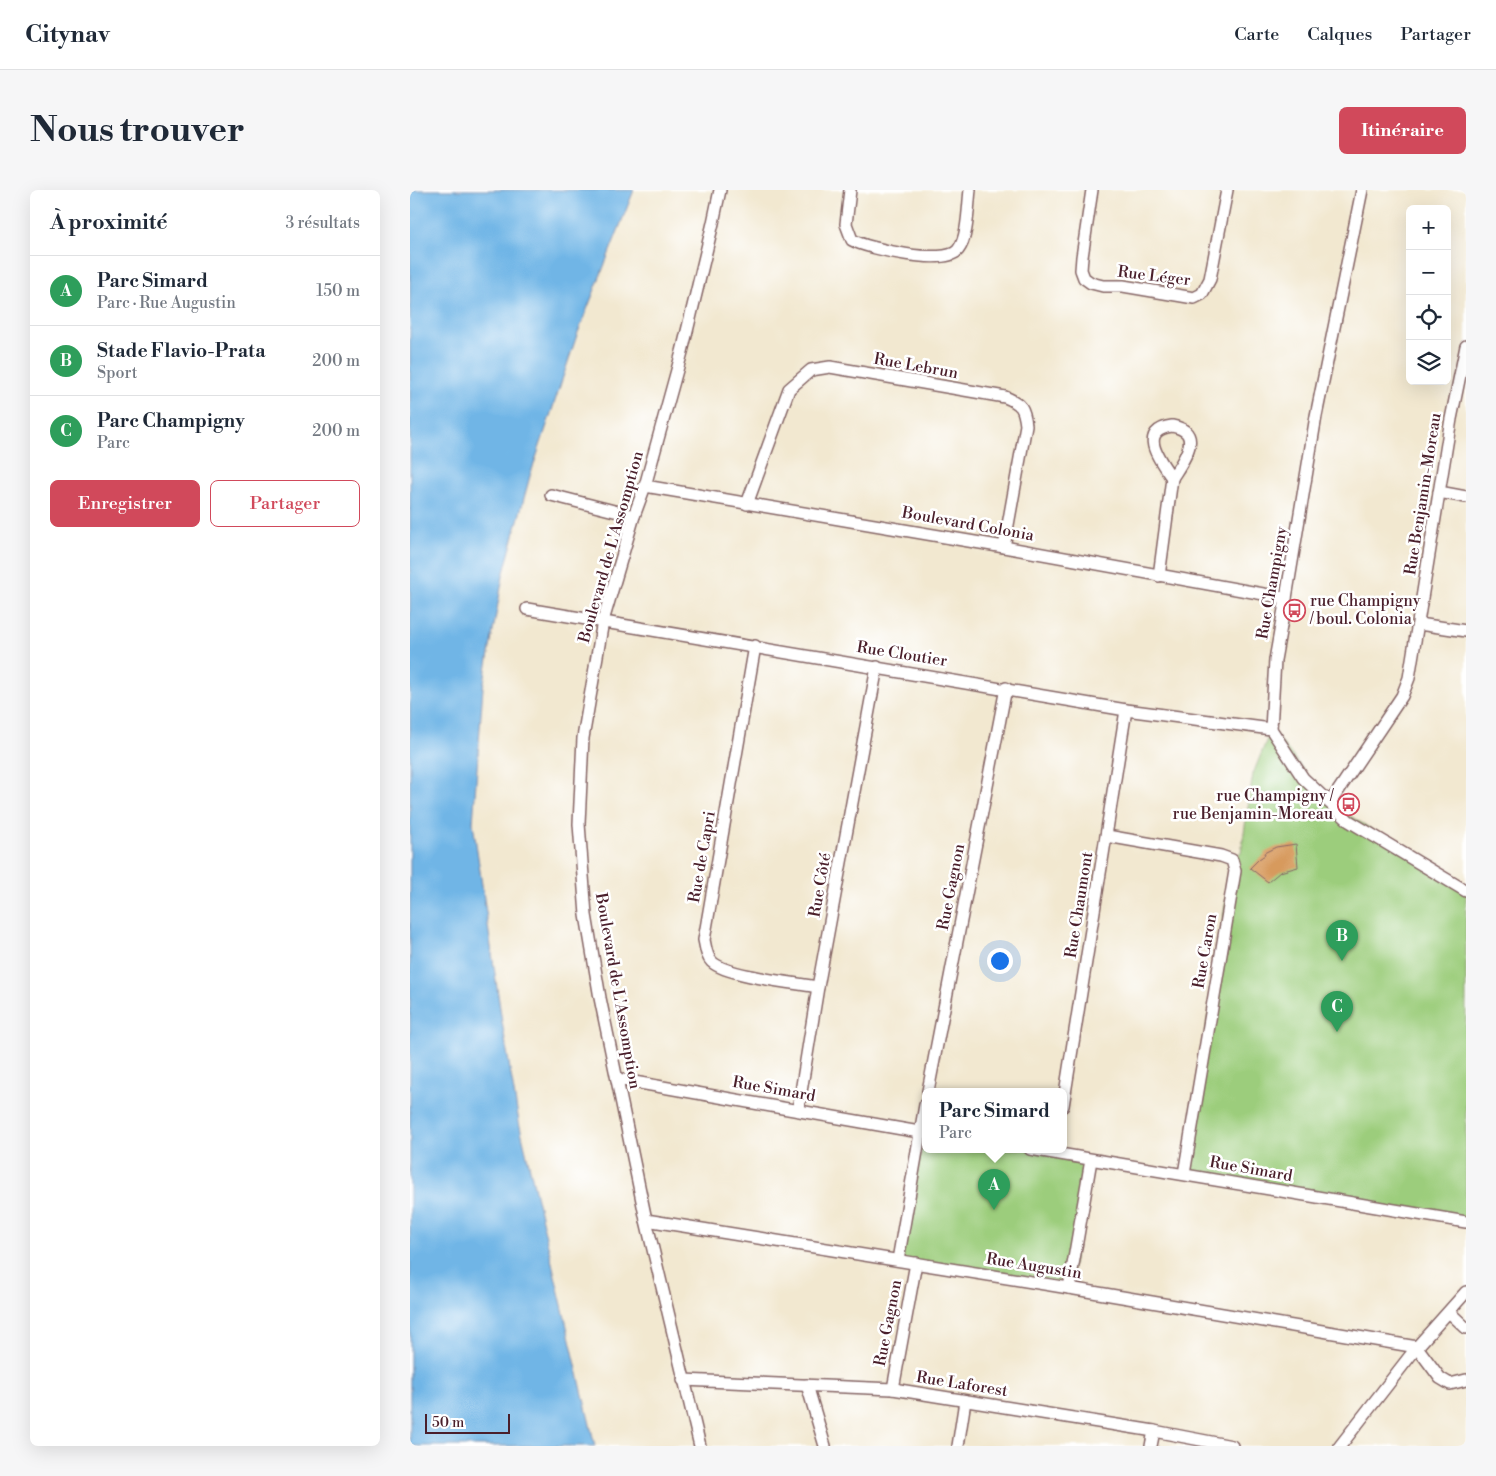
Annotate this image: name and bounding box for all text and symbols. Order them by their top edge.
text: Citynav [25,20,110,50]
text: Carte [1234,23,1279,46]
text: Calques [1307,23,1372,46]
text: Partager [1400,23,1471,46]
button: Itinéraire [1339,107,1466,154]
text: Nous trouver [30,109,245,152]
map controls [1406,205,1451,385]
button: + [1406,205,1451,250]
text: À proximité [50,210,167,236]
text: 3 résultats [285,213,360,233]
button: − [1406,250,1451,295]
street label: Rue Léger [1116,262,1192,290]
text: Parc Simard [97,269,208,293]
text: A [60,281,72,301]
text: 150 m [316,281,360,301]
text: Parc · Rue Augustin [97,293,236,313]
button: locate [1406,295,1451,340]
text: Stade Flavio-Prata [97,339,266,363]
button: layers [1406,340,1451,385]
street label: Rue Lebrun [872,349,960,383]
text: B [60,351,72,371]
text: 200 m [312,351,360,371]
text: Sport [97,363,137,383]
text: Parc Champigny [97,409,245,433]
street label: Rue Benjamin-Moreau [1400,411,1446,577]
text: C [60,421,72,441]
text: 200 m [312,421,360,441]
text: Parc [97,433,130,453]
street label: Boulevard de L'Assomption [574,448,648,646]
button: Enregistrer [50,480,200,527]
button: Partager [210,480,360,527]
street label: Boulevard Colonia [899,502,1037,546]
street label: Rue Champigny [1252,525,1292,641]
place label: rue Champigny / boul. Colonia [1309,591,1421,629]
bus stop icon: rue Champigny / boul. Colonia [1282,598,1306,622]
street label: Rue Cloutier [855,637,949,671]
place label: rue Champigny / rue Benjamin-Moreau [1173,786,1334,824]
bus stop icon: rue Champigny / rue Benjamin-Moreau [1337,793,1361,817]
street label: Rue de Capri [684,810,720,904]
street label: Rue Gagnon [933,842,969,932]
street label: Rue Chaumont [1061,850,1097,960]
street label: Rue Côté [805,851,835,919]
street label: Boulevard de L'Assomption [591,890,645,1091]
street label: Rue Caron [1189,911,1222,990]
pin: B [1326,920,1358,961]
your location [987,948,1013,974]
pin: C [1321,991,1353,1032]
street label: Rue Simard [731,1072,817,1106]
popup [922,1088,1067,1153]
text: Parc Simard [939,1099,1050,1123]
text: Parc [939,1123,972,1143]
street label: Rue Simard [1208,1152,1294,1186]
pin: A [978,1169,1010,1210]
street label: Rue Augustin [985,1249,1084,1284]
street label: Rue Gagnon [870,1278,906,1368]
street label: Rue Laforest [915,1367,1010,1401]
scale bar [425,1411,510,1434]
text: 50 m [432,1414,464,1432]

